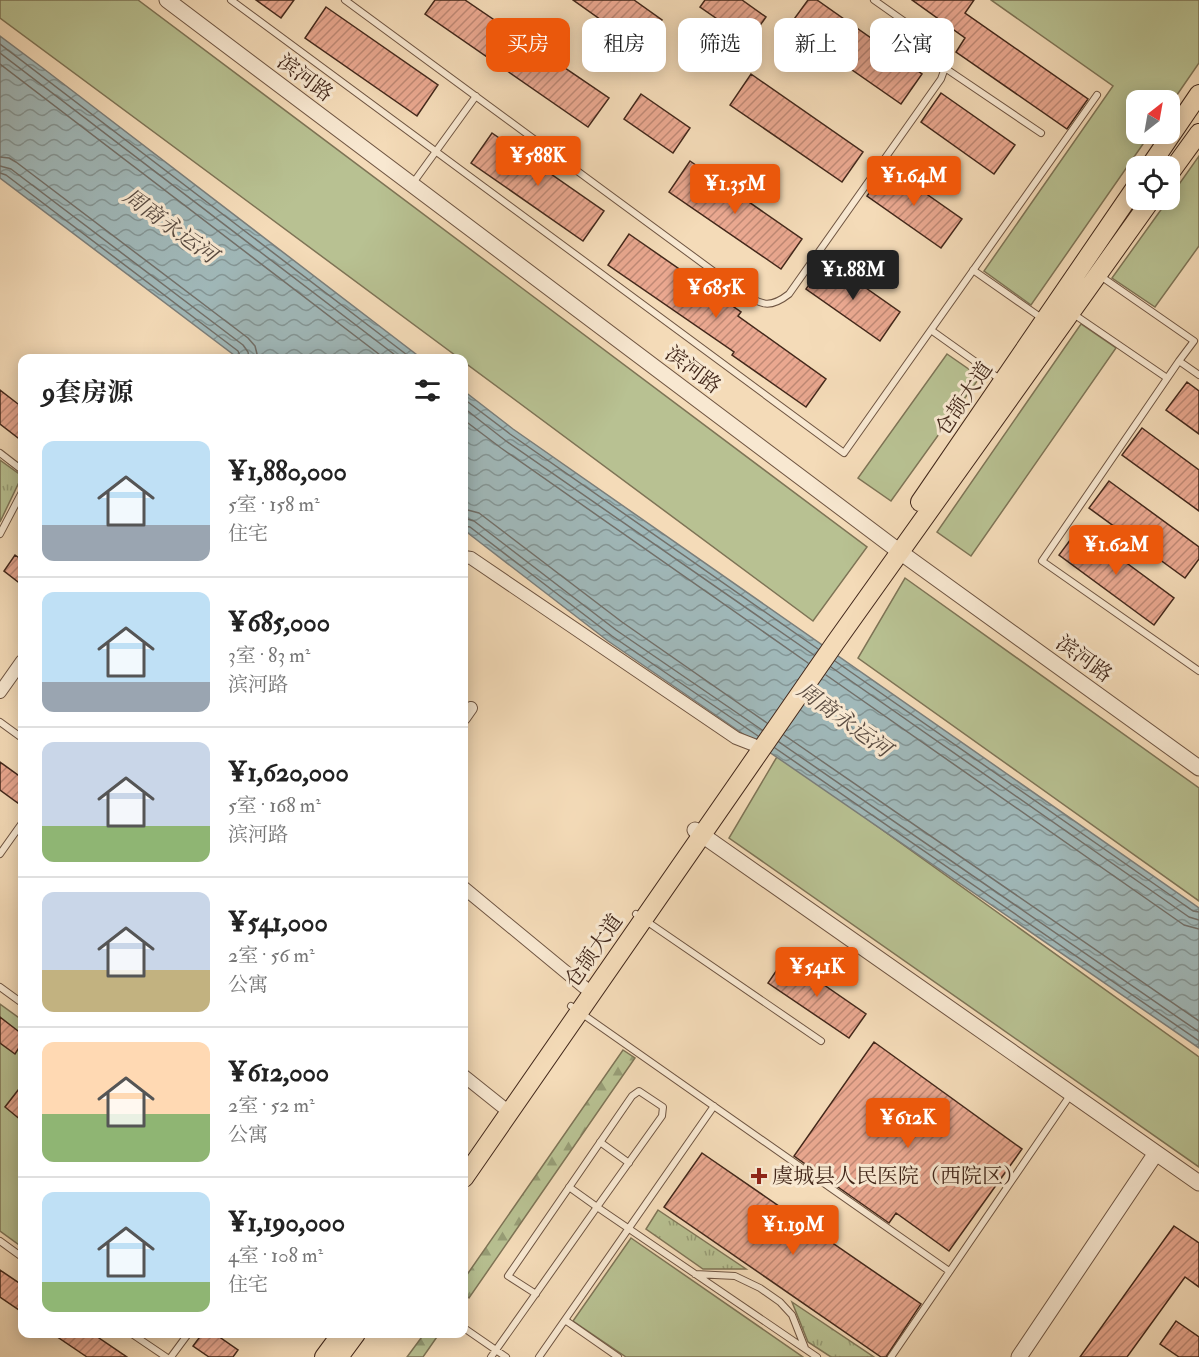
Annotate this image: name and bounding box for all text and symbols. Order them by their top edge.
chip: 买房 [486,18,570,72]
chip: 租房 [582,18,666,72]
chip: 筛选 [678,18,762,72]
chip: 新上 [774,18,858,72]
chip: 公寓 [870,18,954,72]
street label: 滨河路 [272,48,338,108]
north arrow [1126,90,1180,144]
map controls [1126,90,1180,210]
pin: ¥588K [496,136,580,187]
text: ¥588K [510,143,566,168]
pin: ¥1.64M [865,156,963,207]
button: locate [1126,156,1180,210]
text: ¥1.64M [881,163,947,188]
pin: ¥1.35M [686,164,784,215]
text: ¥1.35M [704,171,766,196]
water label: 周商永运河 [117,182,226,272]
pin: ¥1.88M [804,250,902,301]
text: ¥1.88M [821,257,885,282]
pin: ¥685K [674,268,758,319]
text: ¥685K [687,275,745,300]
street label: 滨河路 [660,340,726,400]
street label: 仓颉大道 [929,357,999,441]
icon: filters [411,374,444,407]
text: 9套房源 [42,377,133,409]
text: ¥1,880,000 [228,456,347,488]
icon: home [90,465,162,537]
text: 5室 · 158 m² [228,492,320,517]
text: 住宅 [228,521,268,546]
pin: ¥1.62M [1067,525,1165,576]
text: ¥1.62M [1083,532,1149,557]
text: ¥685,000 [228,607,330,639]
icon: home [90,616,162,688]
street label: 滨河路 [1051,630,1117,688]
text: 3室 · 83 m² [228,643,310,668]
text: 滨河路 [228,672,288,697]
water label: 周商永运河 [791,676,900,766]
text: ¥1,620,000 [228,757,349,789]
icon: home [90,766,162,838]
text: 5室 · 168 m² [228,793,321,818]
text: 滨河路 [228,822,288,847]
text: ¥541,000 [228,907,328,939]
street label: 仓颉大道 [559,909,629,993]
icon: home [90,916,162,988]
text: 2室 · 56 m² [228,943,315,968]
pin: ¥541K [775,947,859,998]
text: ¥541K [789,954,845,979]
text: 公寓 [228,972,268,997]
text: ¥612,000 [228,1057,329,1089]
icon: home [90,1066,162,1138]
text: 2室 · 52 m² [228,1093,315,1118]
pin: ¥612K [866,1098,950,1149]
text: ¥612K [880,1105,936,1130]
text: 公寓 [228,1122,268,1147]
place label: 虞城县人民医院（西院区） [772,1163,1024,1190]
marker: 虞城县人民医院（西院区） [750,1167,768,1185]
pin: ¥1.19M [744,1205,842,1256]
text: ¥1,190,000 [228,1207,345,1239]
text: ¥1.19M [762,1212,824,1237]
icon: home [90,1216,162,1288]
text: 4室 · 108 m² [228,1243,323,1268]
text: 住宅 [228,1272,268,1297]

